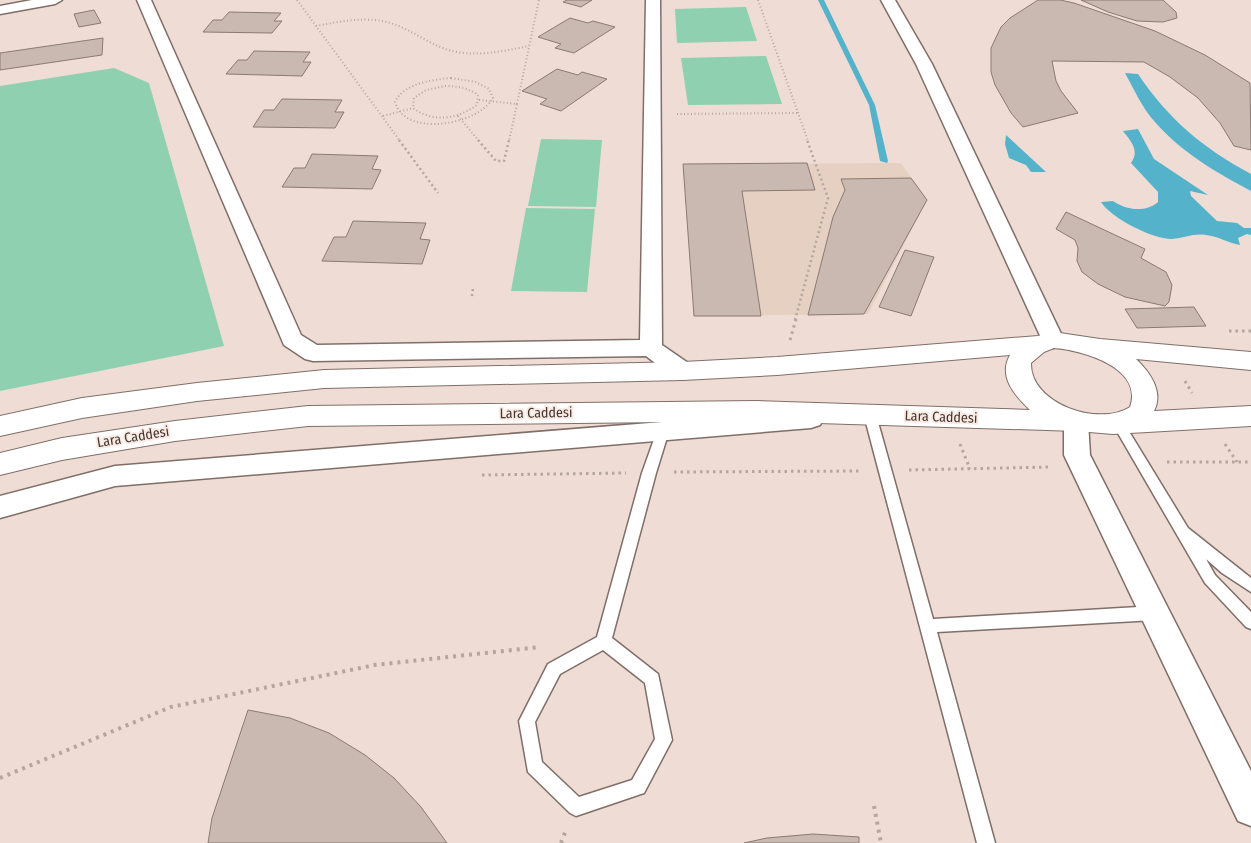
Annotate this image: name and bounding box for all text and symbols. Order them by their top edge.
street label: Lara Caddesi [499,404,573,422]
street label: Lara Caddesi [904,407,978,427]
street label: Lara Caddesi [96,423,170,451]

